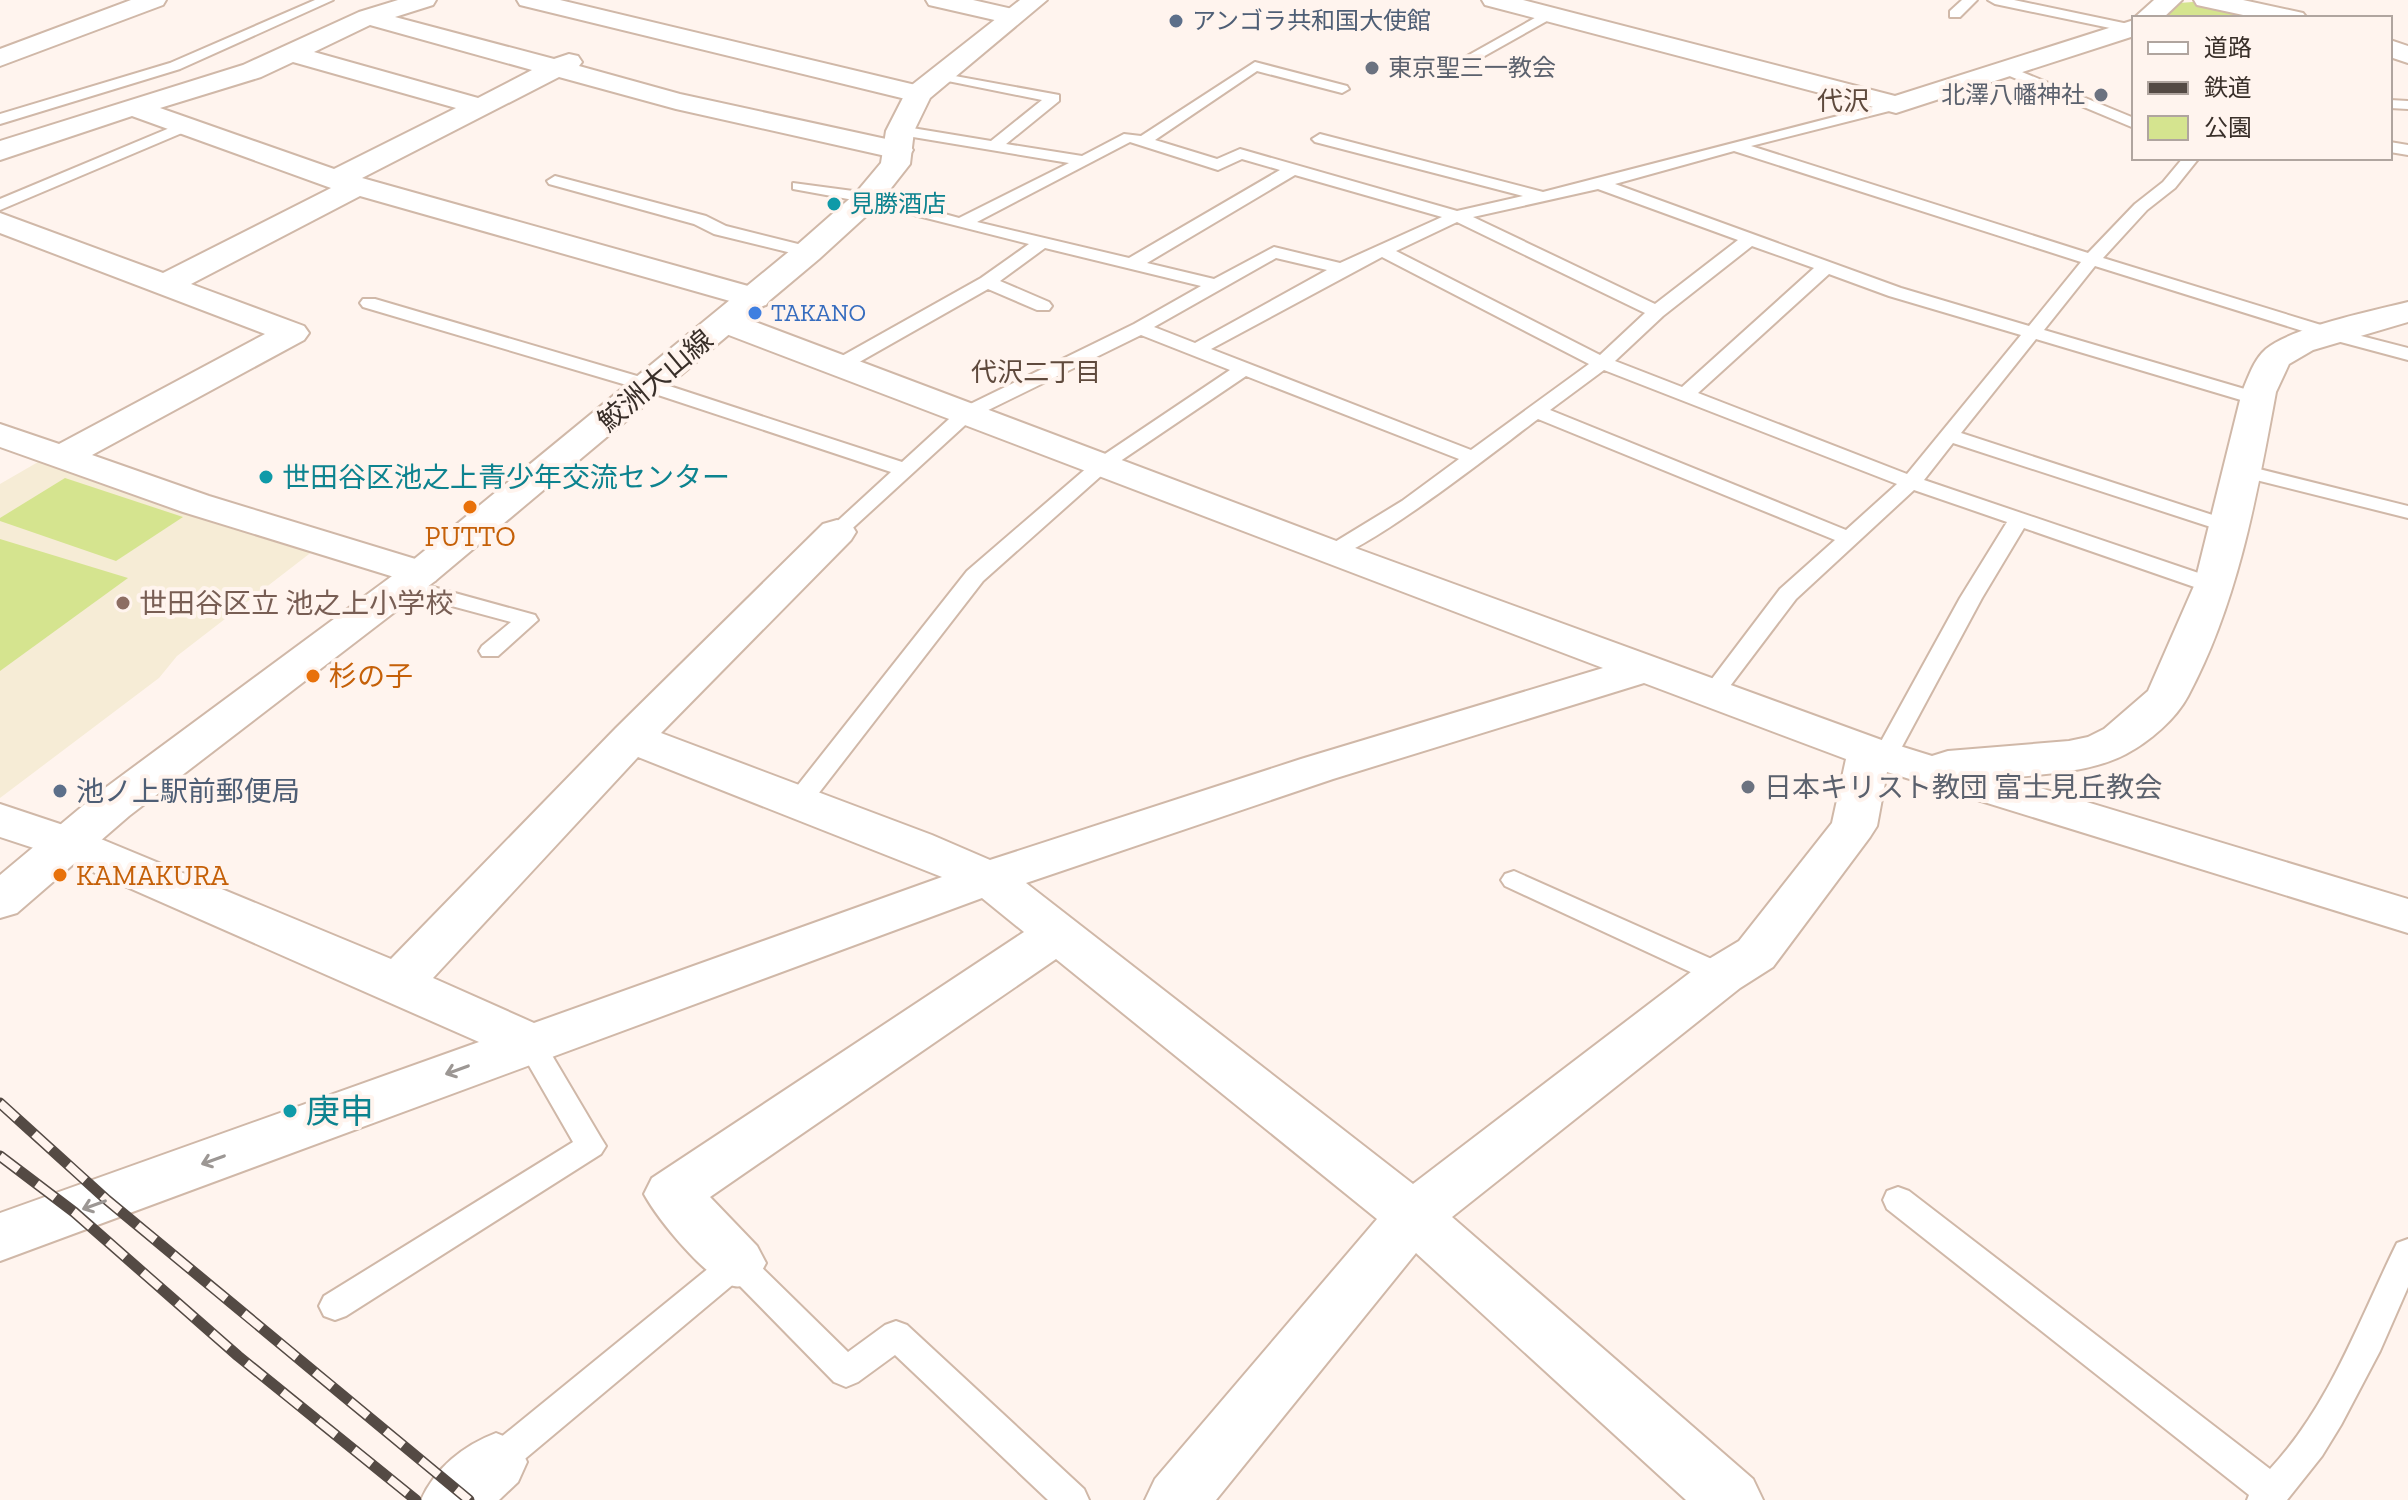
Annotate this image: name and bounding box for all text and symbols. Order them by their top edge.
place label: アンゴラ共和国大使館 [1192,6,1431,35]
marker: アンゴラ共和国大使館 [1167,12,1185,30]
legend [2132,16,2392,160]
text: 道路 [2204,33,2252,62]
place label: 東京聖三一教会 [1388,53,1556,82]
marker: 東京聖三一教会 [1363,59,1381,77]
text: 鉄道 [2204,73,2252,102]
place label: 北澤八幡神社 [1941,80,2085,109]
district label: 代沢 [1817,85,1869,117]
marker: 北澤八幡神社 [2092,86,2110,104]
text: 公園 [2204,113,2252,142]
place label: 見勝酒店 [850,189,946,218]
marker: 見勝酒店 [825,195,843,213]
place label: TAKANO [771,298,866,327]
marker: TAKANO [746,304,764,322]
street label: 鮫洲大山線 [591,323,720,438]
district label: 代沢二丁目 [971,356,1101,388]
place label: 世田谷区池之上青少年交流センター [282,461,730,494]
marker: 世田谷区池之上青少年交流センター [257,468,275,486]
marker: PUTTO [461,498,479,516]
place label: PUTTO [424,520,516,553]
place label: 世田谷区立 池之上小学校 [139,587,453,620]
marker: 世田谷区立 池之上小学校 [114,594,132,612]
place label: 杉の子 [329,660,413,693]
marker: 杉の子 [304,667,322,685]
place label: 日本キリスト教団 富士見丘教会 [1764,771,2162,804]
place label: 池ノ上駅前郵便局 [76,775,300,808]
marker: 日本キリスト教団 富士見丘教会 [1739,778,1757,796]
marker: 池ノ上駅前郵便局 [51,782,69,800]
place label: KAMAKURA [76,859,229,892]
marker: KAMAKURA [51,866,69,884]
one-way arrow [445,1064,470,1078]
place label: 庚申 [306,1091,374,1132]
marker: 庚申 [281,1102,299,1120]
one-way arrow [201,1154,226,1168]
one-way arrow [82,1198,107,1213]

